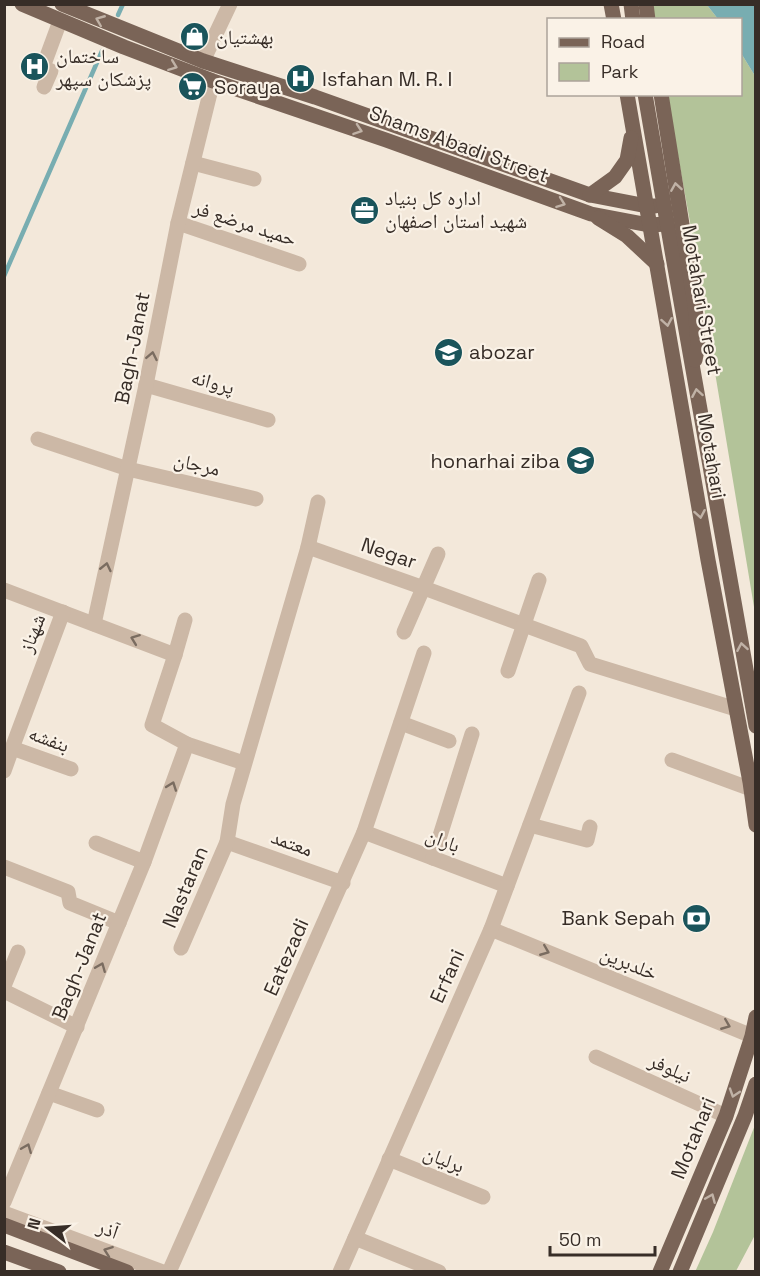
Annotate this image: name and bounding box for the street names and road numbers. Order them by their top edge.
street label: Shams Abadi Street [366,99,552,189]
street label: حمید مرضع فر [189,194,300,252]
street label: Motahari Street [676,223,728,377]
street label: Bagh-Janat [108,290,156,406]
street label: پروانه [188,363,238,401]
street label: Motahari [692,411,732,501]
street label: مرجان [171,446,223,482]
street label: Negar [358,531,420,575]
street label: شهناز [12,610,51,657]
street label: بنفشه [25,720,73,758]
street label: باران [422,822,464,858]
street label: معتمد [268,824,316,862]
street label: Nastaran [156,842,214,932]
street label: Bagh-Janat [46,908,112,1024]
street label: Eatezadi [257,914,315,1000]
street label: خلدبرین [597,940,662,986]
street label: Erfani [424,945,470,1007]
street label: نیلوفر [644,1047,695,1089]
street label: Motahari [665,1093,721,1183]
street label: برلیان [420,1139,468,1179]
street label: آذر [93,1213,123,1245]

